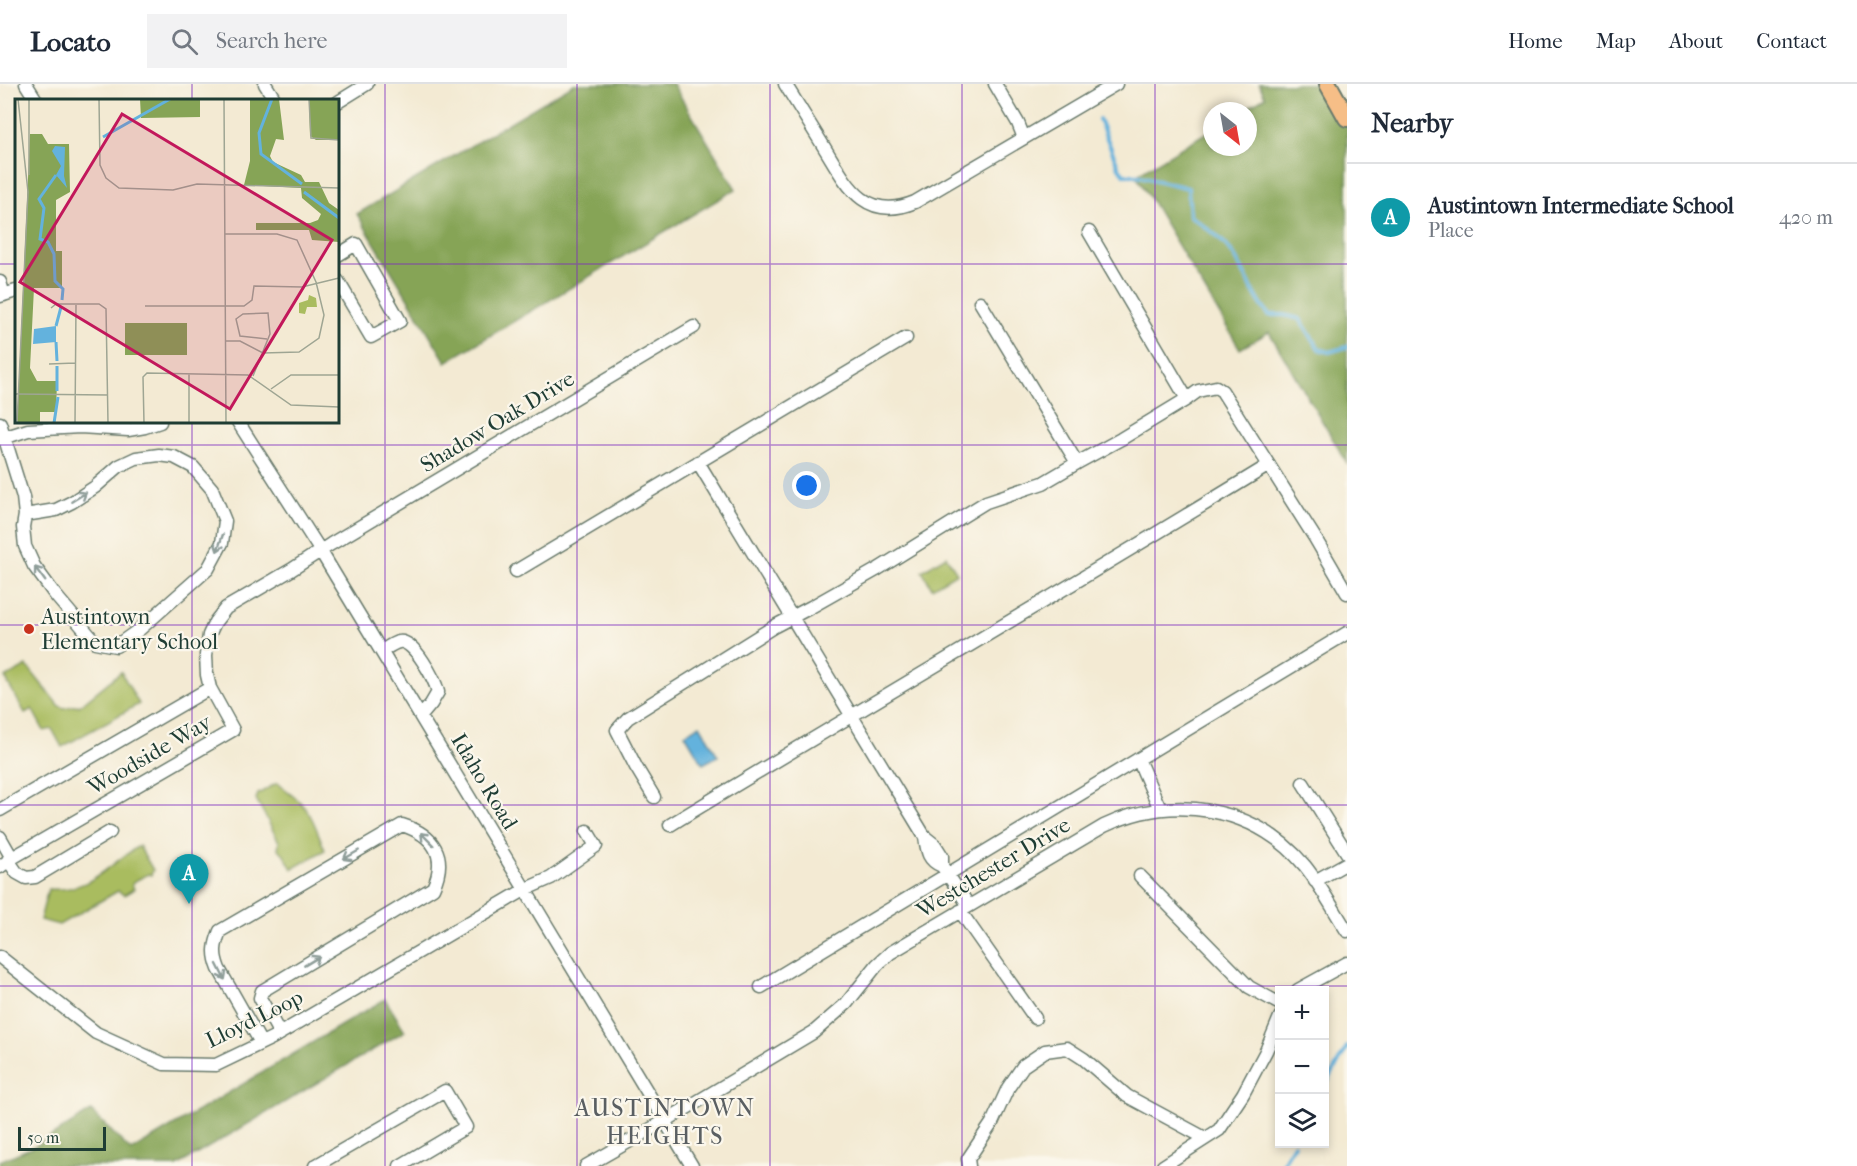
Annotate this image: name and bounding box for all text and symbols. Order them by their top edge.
search box [147,14,567,68]
text: Locato [30,25,111,58]
icon: search [168,25,201,58]
text: Search here [216,28,327,54]
text: Home [1508,29,1563,53]
text: Map [1596,29,1636,53]
text: About [1669,29,1723,53]
text: Contact [1756,29,1827,53]
inset map [15,99,339,423]
north arrow [1203,102,1257,156]
text: Nearby [1371,108,1453,139]
text: Austintown Intermediate School [1428,193,1734,219]
text: A [1384,206,1397,229]
text: 420 m [1779,206,1833,229]
text: Place [1428,219,1474,242]
street label: Shadow Oak Drive [416,366,579,478]
your location [792,471,821,500]
one-way arrow [70,491,87,503]
one-way arrow [213,533,224,552]
one-way arrow [34,566,46,582]
place label: Austintown Elementary School [40,604,218,655]
marker: Austintown Elementary School [22,622,36,636]
street label: Woodside Way [82,708,217,801]
street label: Idaho Road [445,729,524,835]
street label: Westchester Drive [911,812,1075,924]
one-way arrow [420,832,435,846]
one-way arrow [343,849,360,861]
pin: A [170,854,208,904]
one-way arrow [303,954,320,966]
one-way arrow [216,962,227,980]
street label: Lloyd Loop [202,984,307,1054]
map controls [1275,986,1329,1148]
button: + [1275,986,1329,1040]
button: − [1275,1040,1329,1094]
district label: AUSTINTOWN HEIGHTS [573,1094,756,1150]
button: layers [1275,1094,1329,1148]
scale bar [18,1124,106,1152]
text: 50 m [27,1128,59,1147]

